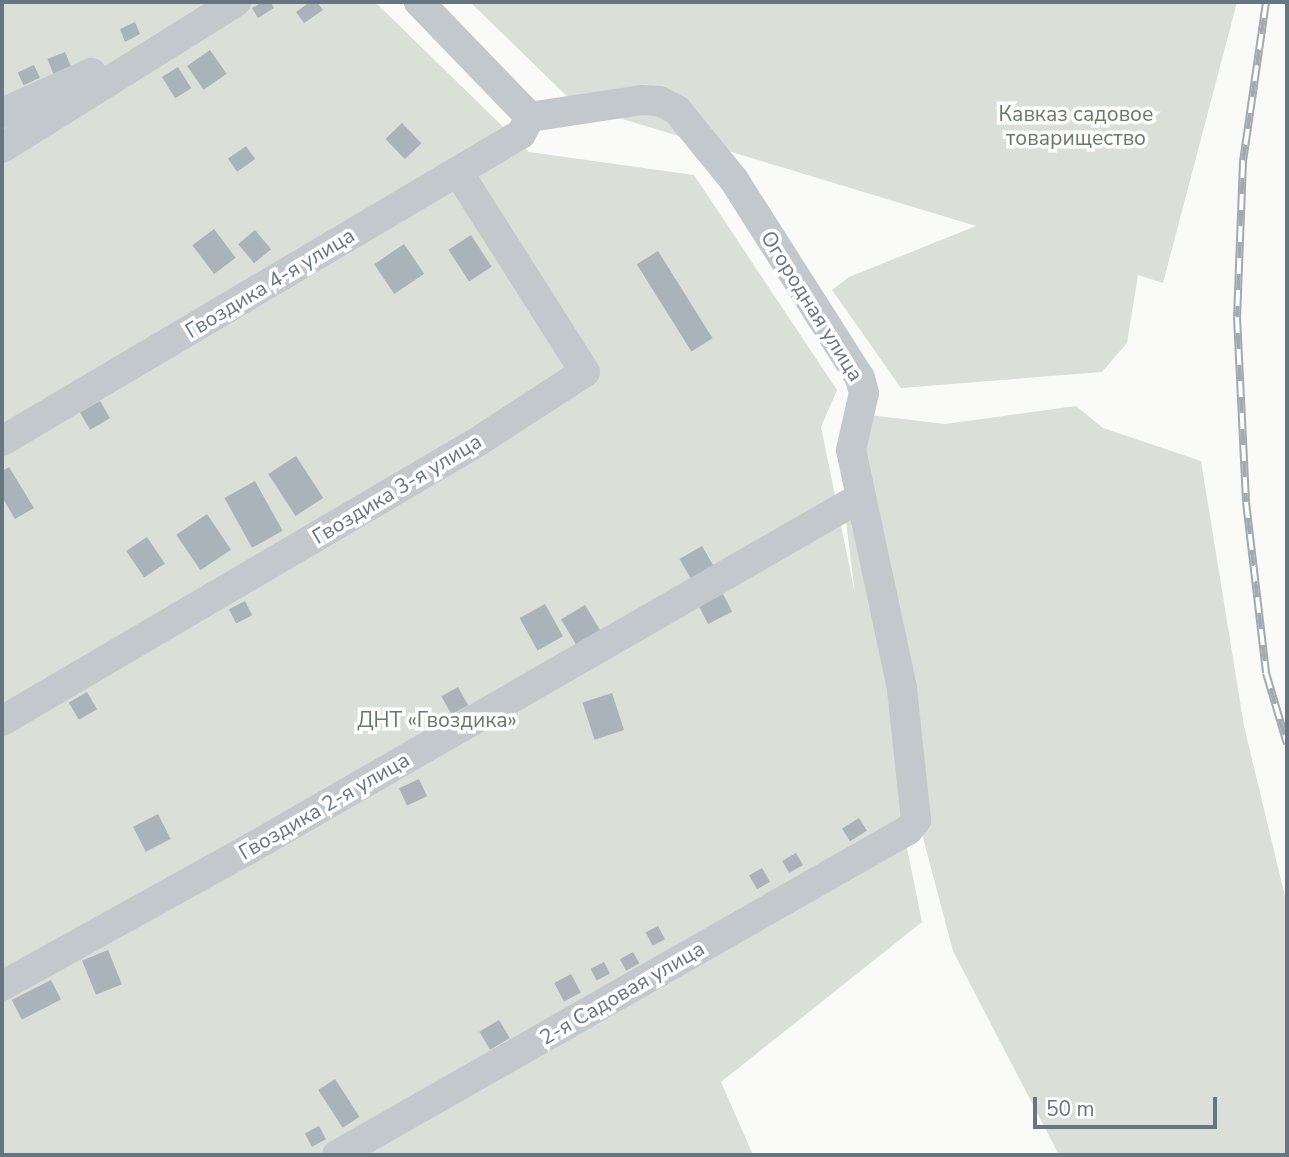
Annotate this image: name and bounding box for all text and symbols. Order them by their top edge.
park label: Кавказ садовое товарищество [999,101,1153,151]
street label: Гвоздика 4-я улица [181,223,359,343]
street label: Огородная улица [756,226,868,386]
street label: Гвоздика 3-я улица [308,429,486,549]
park label: ДНТ «Гвоздика» [357,707,517,733]
street label: Гвоздика 2-я улица [234,747,414,865]
street label: 2-я Садовая улица [535,936,709,1050]
scale bar [1037,1084,1221,1128]
text: 50 m [1046,1095,1095,1123]

